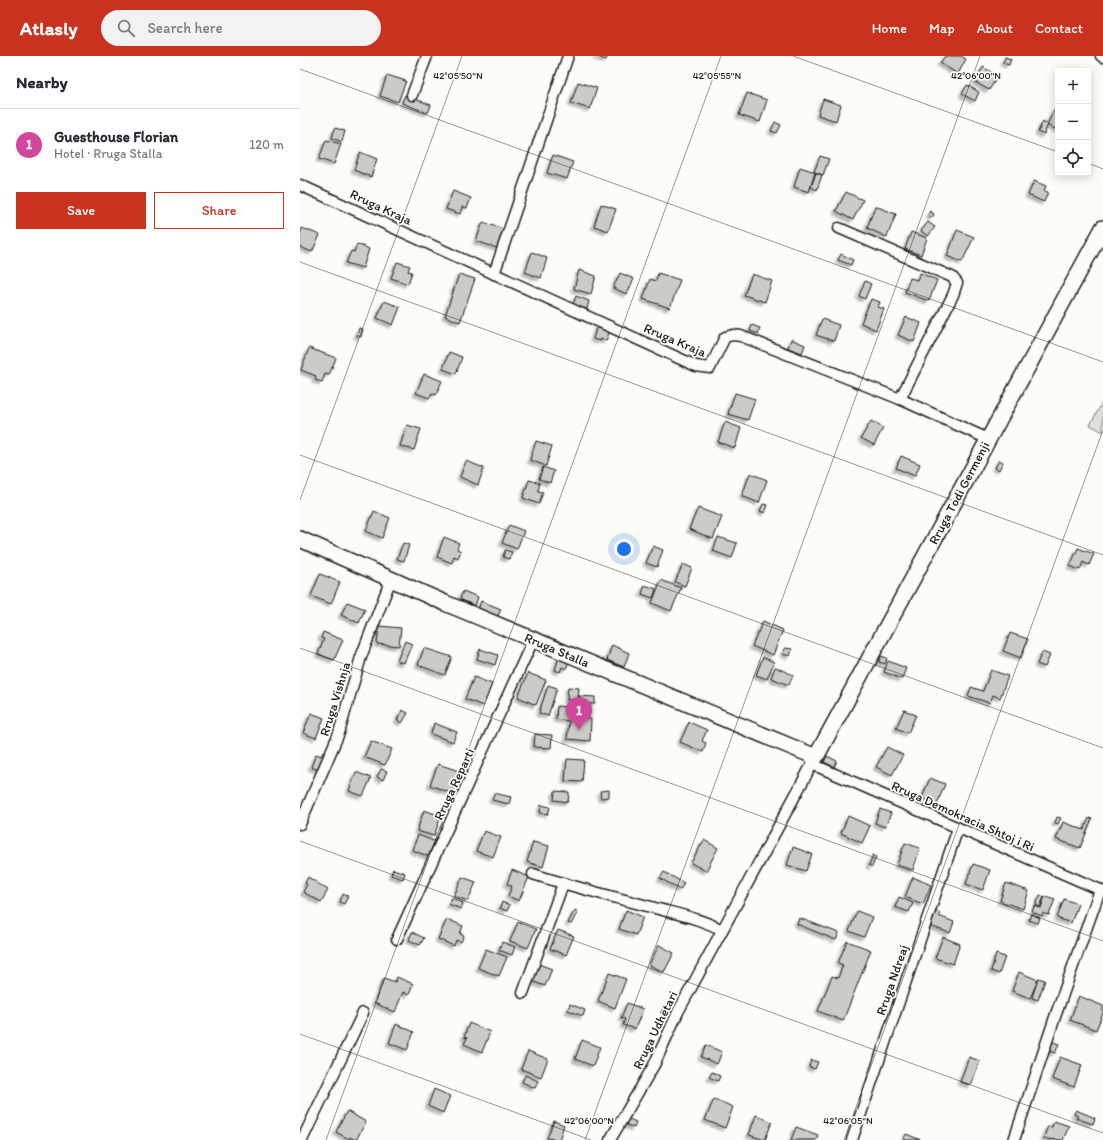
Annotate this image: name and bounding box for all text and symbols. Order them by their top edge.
search box [101,10,381,46]
text: Atlasly [20,17,77,40]
icon: search [115,17,137,39]
text: Search here [147,19,223,37]
text: Home [872,20,907,37]
text: Map [929,20,955,37]
text: About [977,20,1013,37]
text: Contact [1035,20,1083,37]
map controls [1055,68,1091,176]
button: + [1055,68,1091,104]
text: 42°05'50"N [433,69,483,82]
text: 42°05'55"N [693,69,741,82]
text: 42°06'00"N [951,69,1001,82]
text: Nearby [16,72,68,92]
button: − [1055,104,1091,140]
text: Guesthouse Florian [54,128,178,146]
text: 1 [26,137,32,152]
text: 120 m [249,137,284,152]
button: locate [1055,140,1091,176]
text: Hotel · Rruga Stalla [54,146,163,161]
street label: Rruga Kraja [348,186,414,228]
button: Save [16,192,146,229]
button: Share [154,192,284,229]
street label: Rruga Kraja [642,320,709,360]
street label: Rruga Todi Germenji [926,439,992,547]
your location [614,539,634,559]
street label: Rruga Stalla [522,630,592,671]
street label: Rruga Vishnja [317,660,353,738]
pin: 1 [566,697,592,730]
street label: Rruga Reparti [431,746,477,822]
street label: Rruga Demokracia Shtoj i Ri [889,778,1037,854]
street label: Rruga Ndreaj [873,943,911,1017]
street label: Rruga Udhëtari [630,988,680,1072]
text: 42°06'00"N [564,1114,614,1127]
text: 42°06'05"N [823,1114,873,1127]

